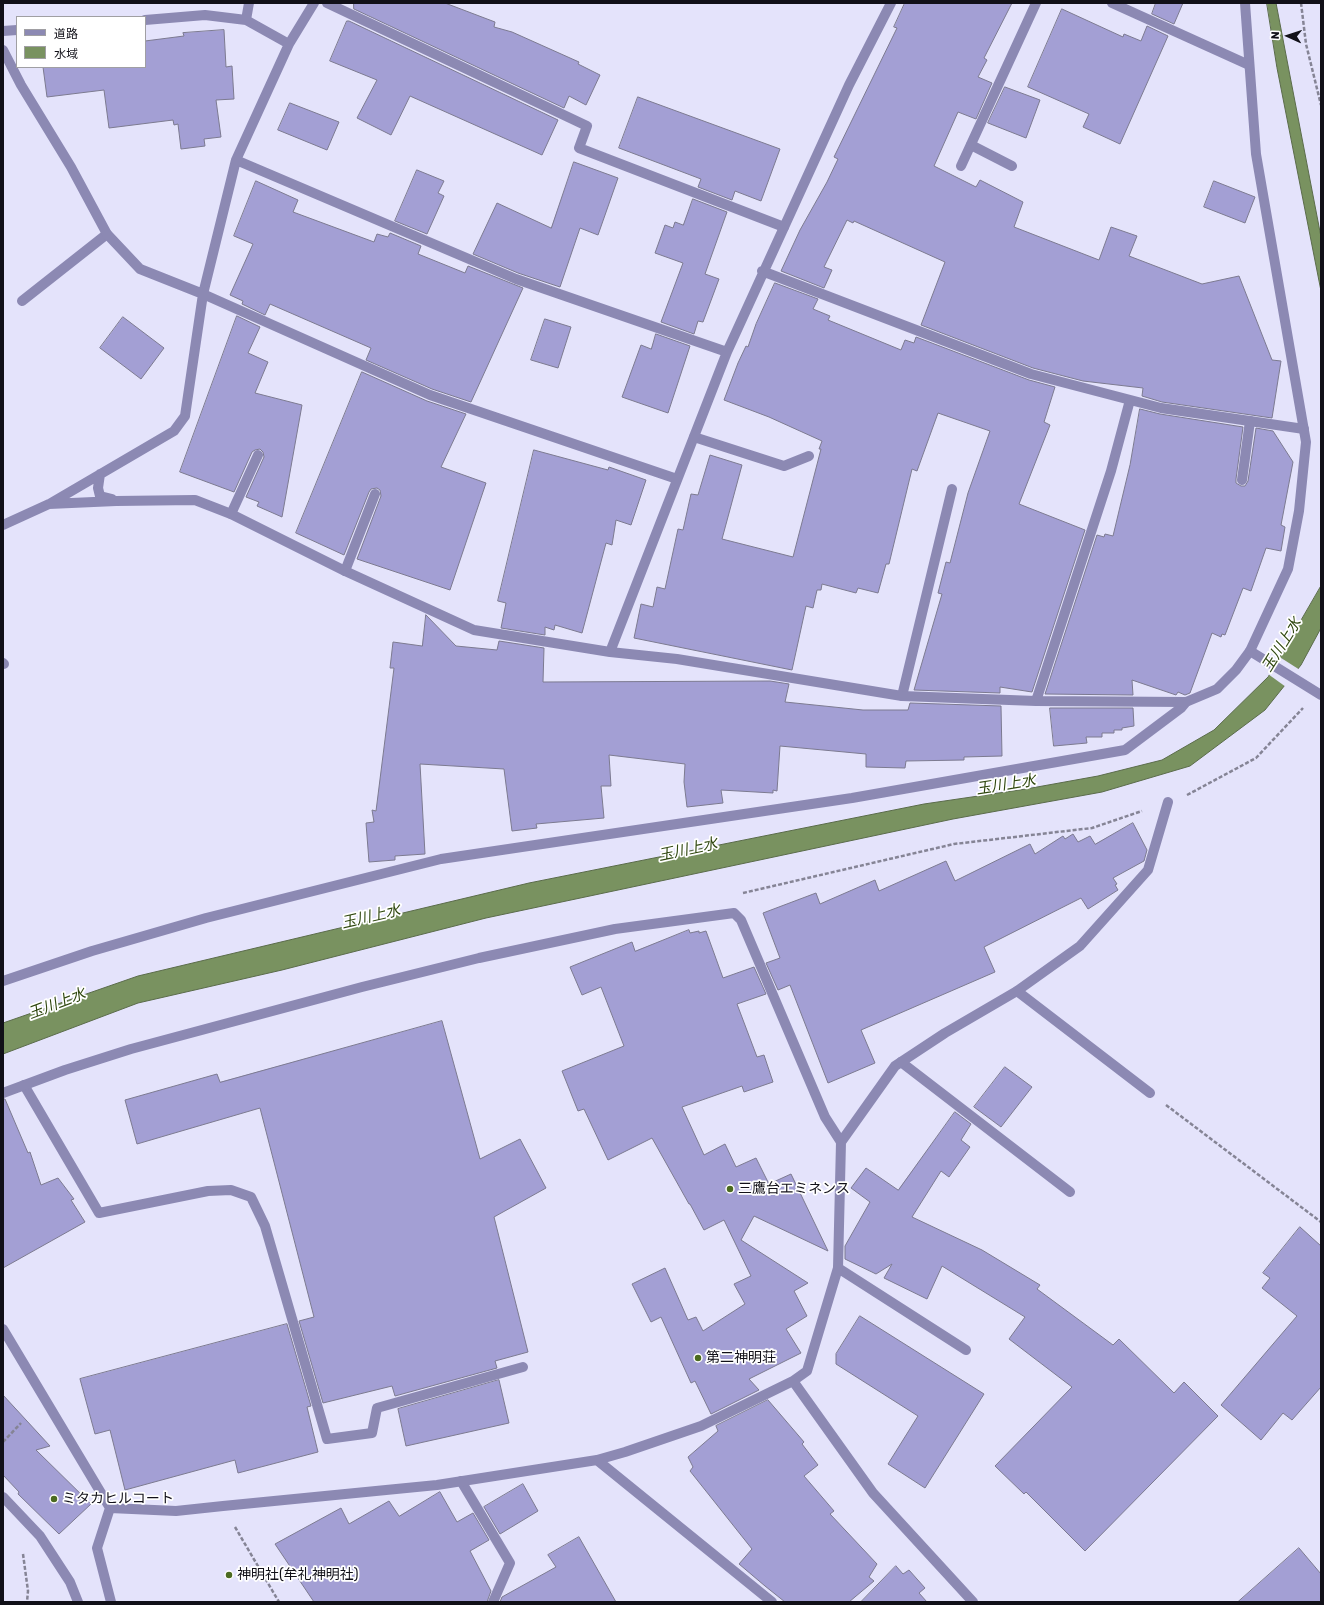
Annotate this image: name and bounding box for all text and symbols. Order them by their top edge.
legend [16,16,146,68]
north arrow [1268,16,1308,56]
text: 道路 [54,27,78,41]
text: N [1269,31,1282,40]
text: 水域 [54,47,78,61]
water label: 玉川上水 [1258,615,1306,675]
water label: 玉川上水 [975,771,1037,799]
water label: 玉川上水 [657,835,719,865]
water label: 玉川上水 [340,901,402,933]
water label: 玉川上水 [26,985,88,1023]
place label: 三鷹台エミネンス [738,1181,850,1197]
marker: 三鷹台エミネンス [725,1184,735,1194]
place label: 第二神明荘 [706,1350,776,1366]
marker: 第二神明荘 [693,1353,703,1363]
place label: ミタカヒルコート [62,1491,174,1507]
marker: ミタカヒルコート [49,1494,59,1504]
place label: 神明社(牟礼神明社) [237,1567,358,1583]
marker: 神明社(牟礼神明社) [224,1570,234,1580]

